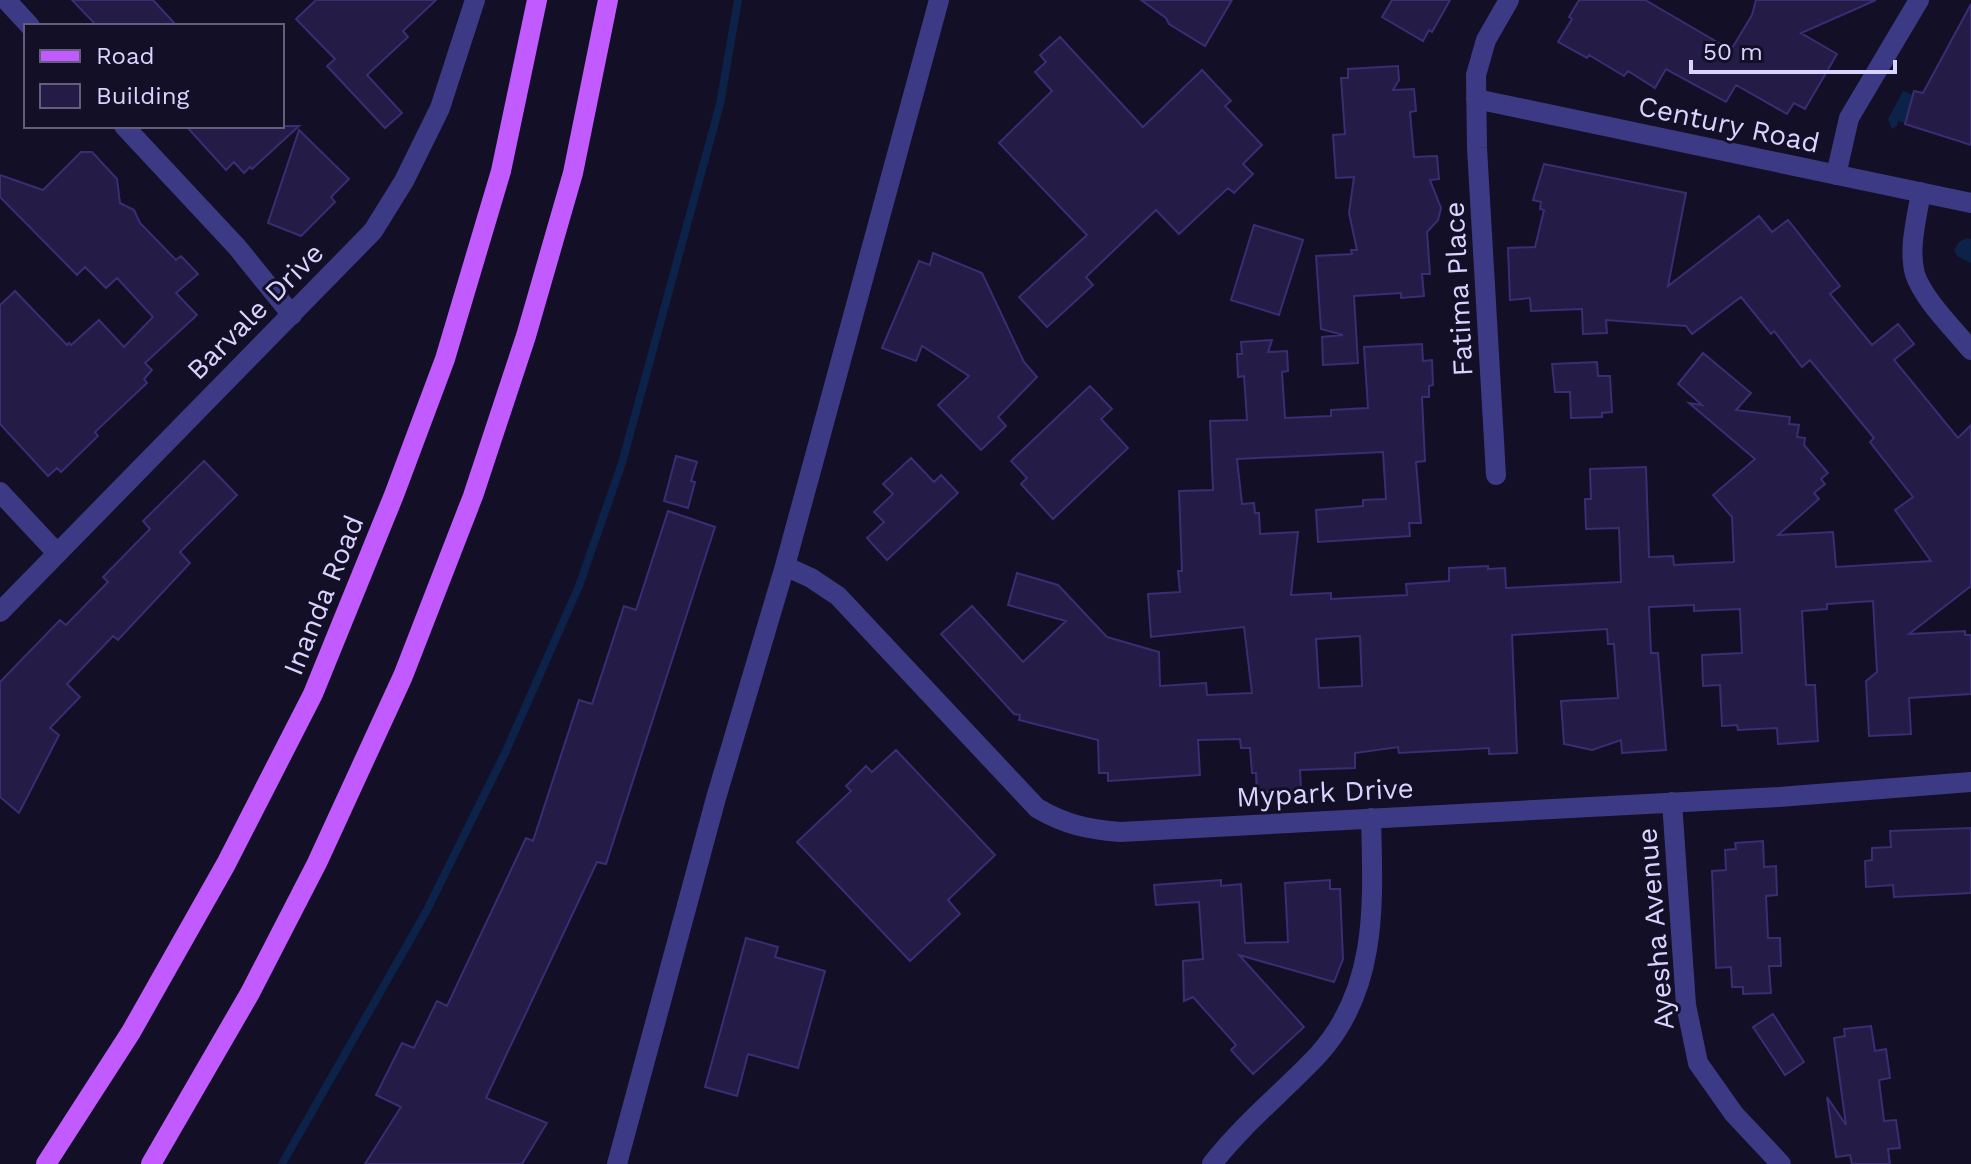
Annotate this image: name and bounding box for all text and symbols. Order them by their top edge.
legend [24,24,284,128]
scale bar [1691,24,1895,74]
text: 50 m [1703,38,1763,66]
text: Road [96,42,155,70]
text: Building [96,82,189,110]
street label: Century Road [1635,89,1823,160]
street label: Fatima Place [1437,201,1480,377]
street label: Barvale Drive [180,236,330,386]
street label: Inanda Road [276,511,370,680]
street label: Mypark Drive [1235,771,1415,814]
street label: Ayesha Avenue [1630,827,1681,1031]

